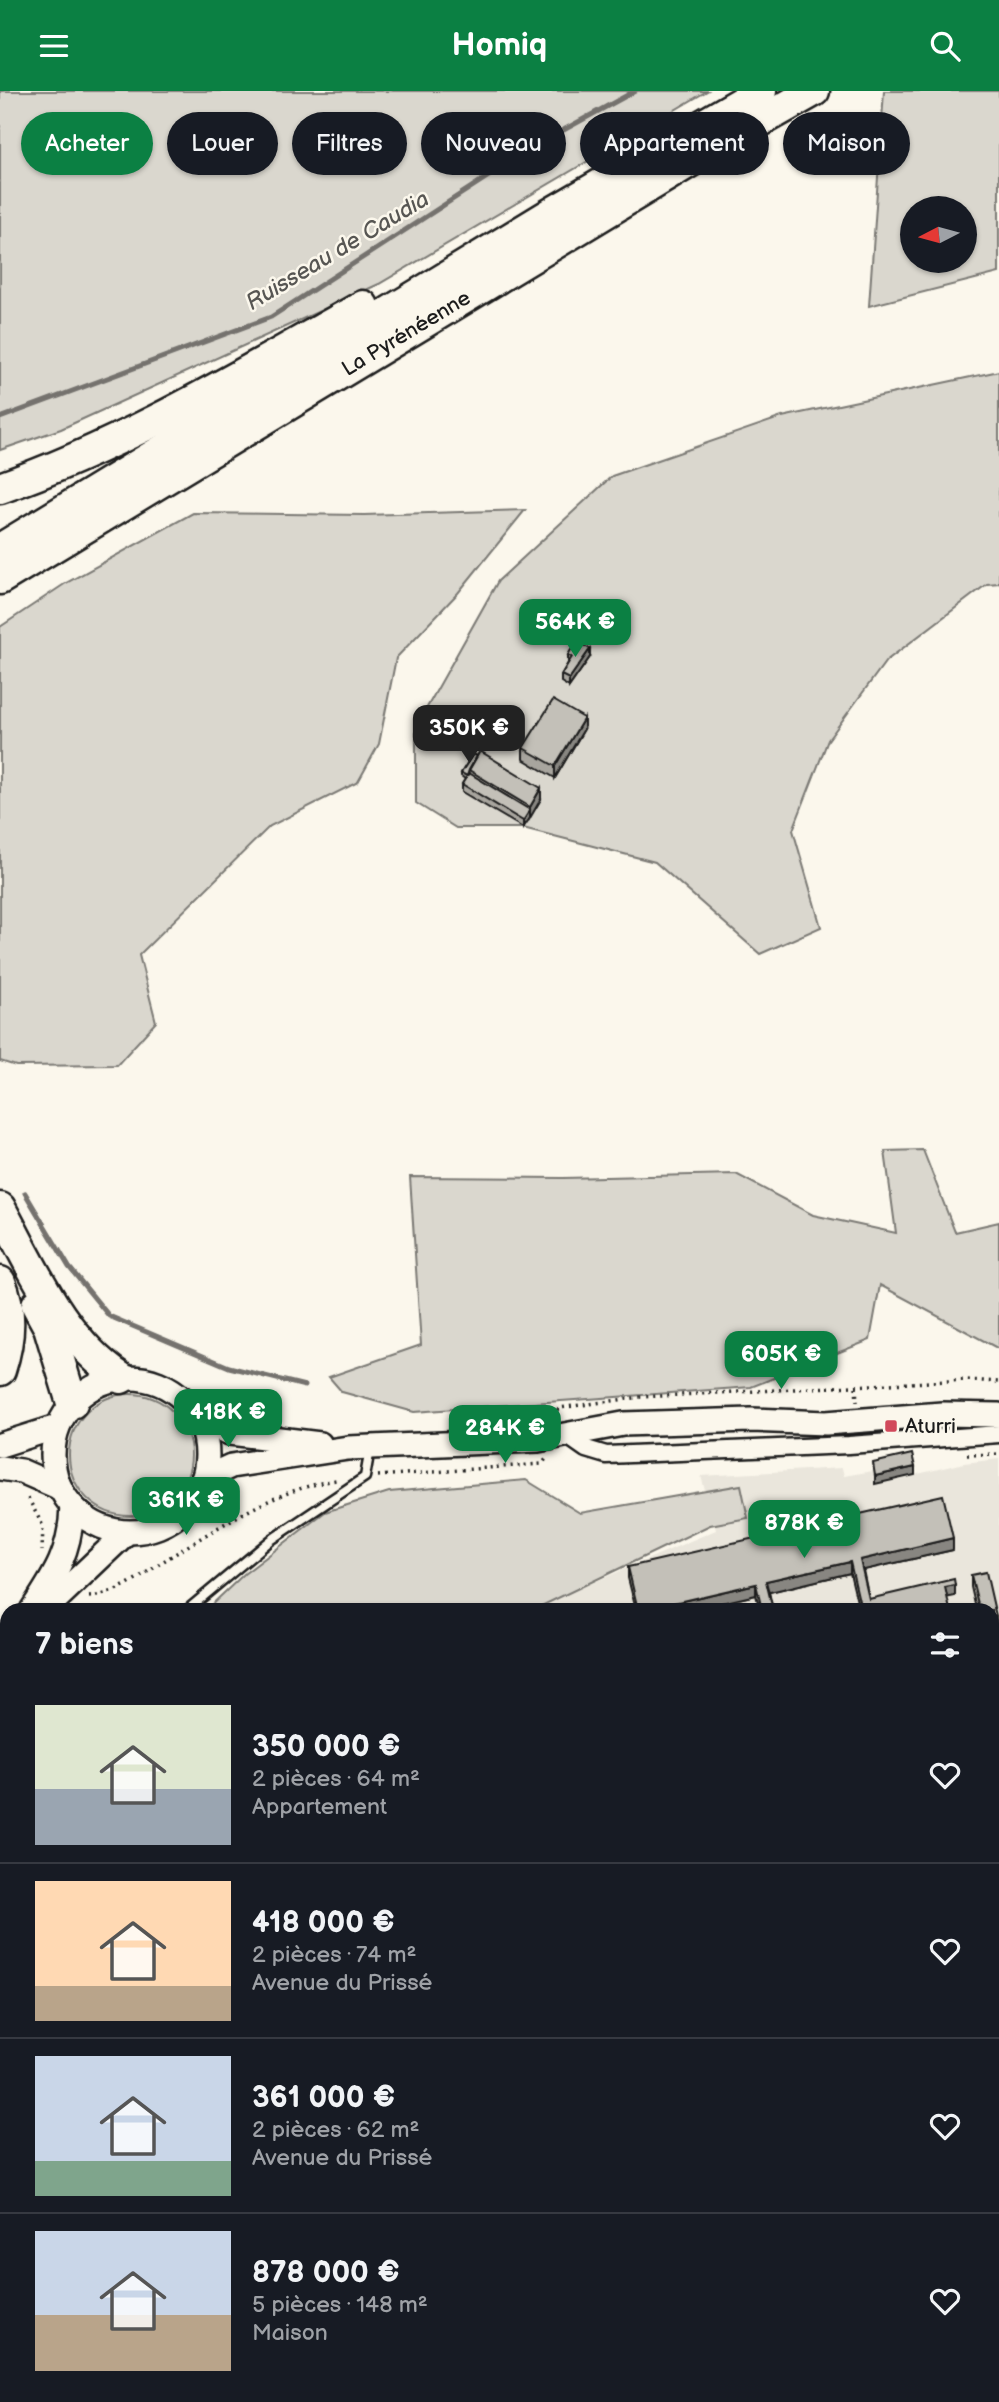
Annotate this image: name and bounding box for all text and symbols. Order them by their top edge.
text: Homiq [452,26,547,65]
icon: menu [35,27,73,65]
icon: search [926,27,964,65]
chip: Acheter [21,112,153,175]
chip: Louer [167,112,278,175]
chip: Filtres [292,112,407,175]
chip: Nouveau [421,112,566,175]
chip: Appartement [580,112,769,175]
chip: Maison [783,112,910,175]
water label: Ruisseau de Caudia [241,185,434,317]
north arrow [900,196,976,273]
map controls [900,196,977,273]
street label: La Pyrénéenne [337,285,475,382]
pin: 564K € [518,599,632,659]
text: 564K € [535,608,615,636]
pin: 350K € [412,705,526,765]
text: 350K € [429,714,509,742]
pin: 605K € [724,1331,838,1391]
text: 605K € [741,1340,821,1368]
pin: 418K € [171,1389,285,1449]
text: 418K € [190,1398,266,1426]
pin: 284K € [448,1405,562,1465]
text: 284K € [465,1414,545,1442]
place label: Aturri [905,1414,956,1439]
marker: Aturri [883,1418,899,1434]
pin: 361K € [129,1477,243,1537]
text: 361K € [148,1486,224,1514]
pin: 878K € [747,1501,861,1560]
text: 878K € [764,1509,844,1537]
icon: filters [926,1626,964,1664]
text: 7 biens [35,1627,133,1663]
text: 350 000 € [252,1729,400,1765]
icon: home [91,1733,175,1817]
icon: heart [926,1756,964,1794]
text: 2 pièces · 64 m² [252,1765,420,1793]
text: Appartement [252,1793,387,1821]
text: 418 000 € [252,1905,395,1941]
icon: home [91,1909,175,1993]
icon: heart [926,1932,964,1970]
text: 2 pièces · 74 m² [252,1941,417,1969]
text: Avenue du Prissé [252,1969,432,1997]
text: 361 000 € [252,2080,395,2116]
icon: home [91,2084,175,2168]
icon: heart [926,2107,964,2145]
text: 2 pièces · 62 m² [252,2116,419,2144]
text: Avenue du Prissé [252,2144,432,2172]
text: 878 000 € [252,2255,400,2291]
icon: home [91,2259,175,2343]
icon: heart [926,2282,964,2320]
text: 5 pièces · 148 m² [252,2291,428,2319]
text: Maison [252,2319,328,2347]

